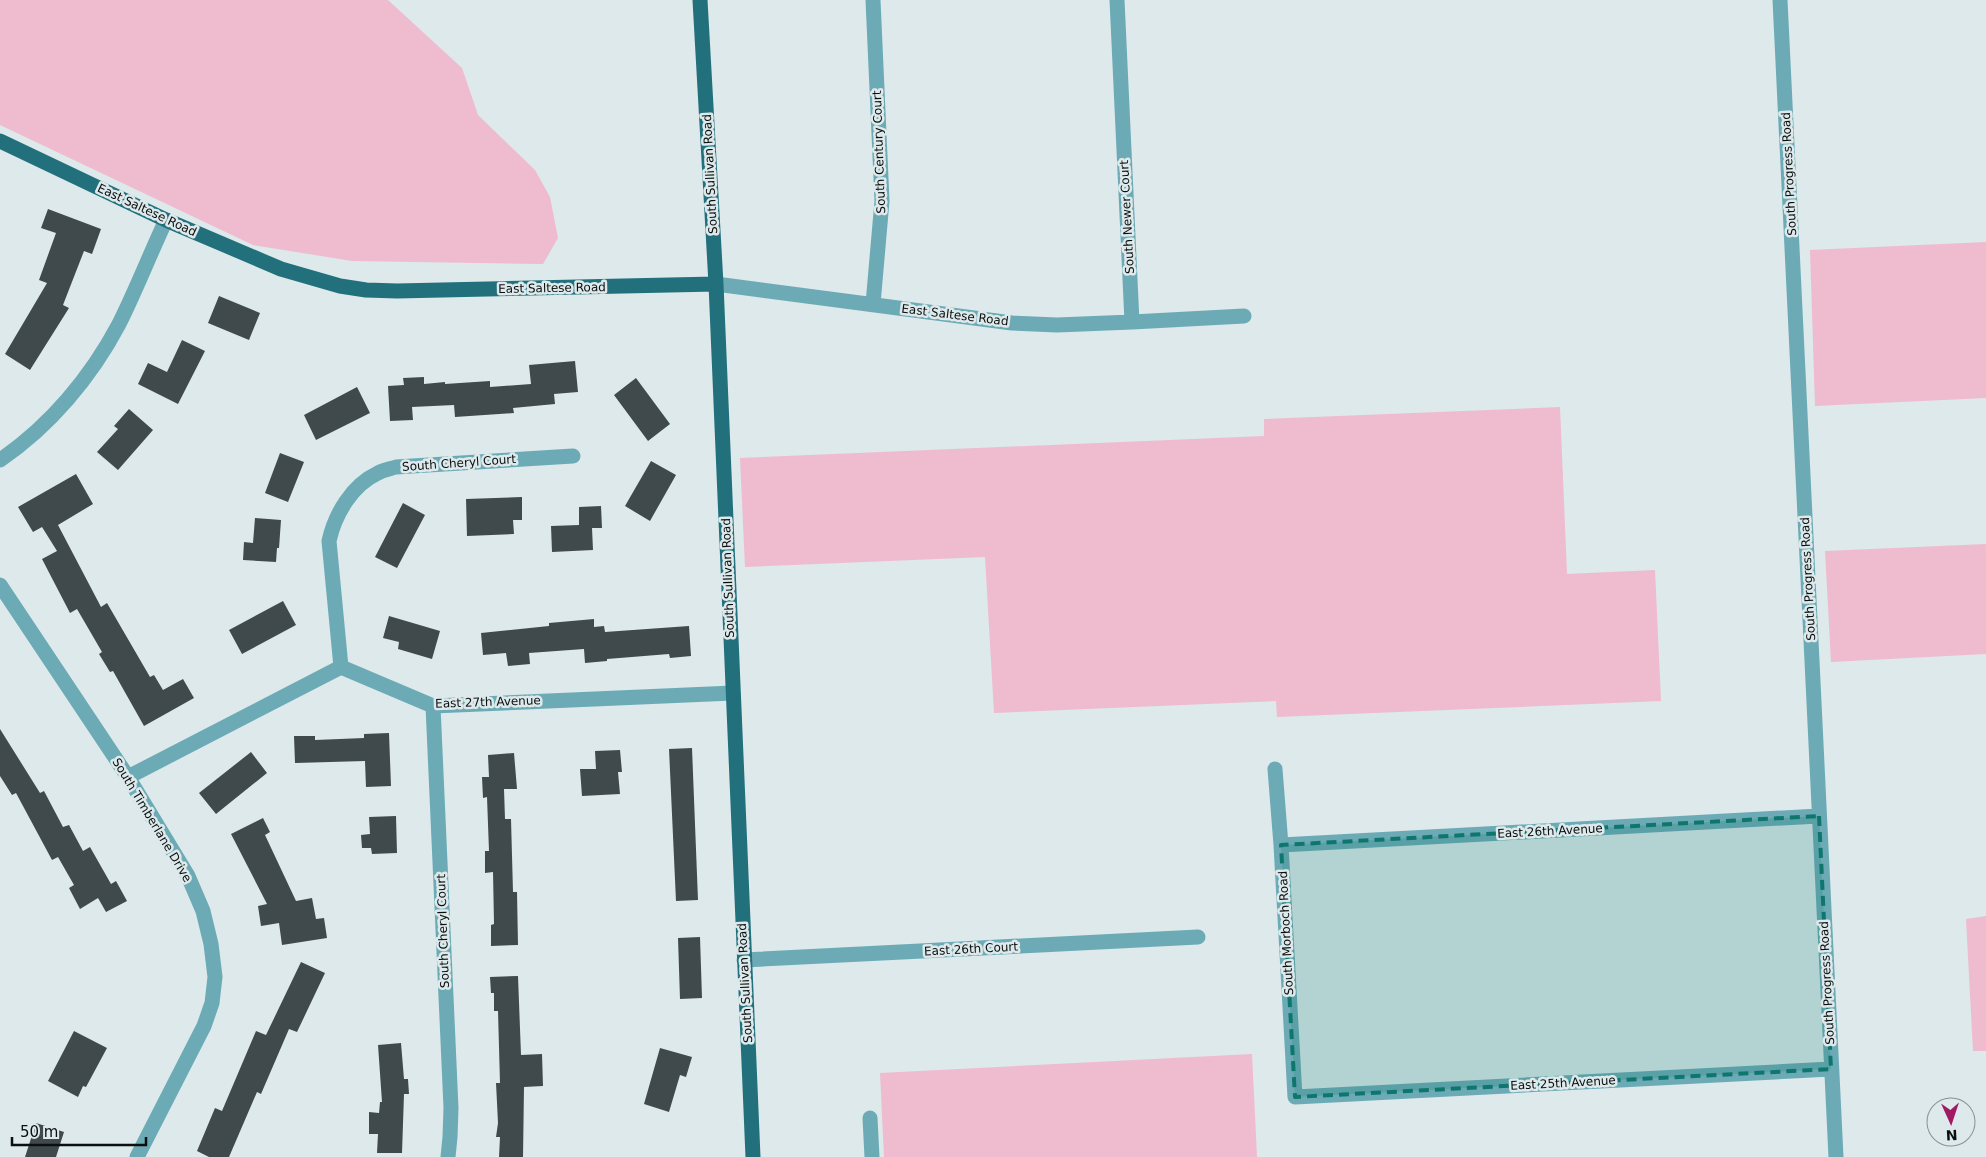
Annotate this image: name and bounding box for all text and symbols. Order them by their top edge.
street label: South Century Court [870,90,888,214]
street label: South Progress Road [1779,112,1799,236]
street label: South Sullivan Road [700,114,720,234]
street label: South Newer Court [1117,159,1137,274]
street label: East Saltese Road [95,181,199,239]
street label: East Saltese Road [498,280,606,296]
street label: East Saltese Road [901,301,1009,329]
street label: South Cheryl Court [402,452,517,474]
street label: South Progress Road [1798,517,1818,641]
street label: South Sullivan Road [719,518,737,638]
street label: East 27th Avenue [435,693,541,711]
street label: South Timberlane Drive [109,755,195,885]
street label: East 26th Avenue [1497,821,1603,841]
street label: South Morboch Road [1276,871,1296,995]
street label: South Cheryl Court [434,873,452,988]
street label: South Progress Road [1817,921,1837,1045]
street label: South Sullivan Road [735,923,755,1043]
street label: East 26th Court [924,940,1019,958]
street label: East 25th Avenue [1510,1073,1616,1093]
north arrow [1926,1097,1976,1147]
scale bar [12,1114,146,1146]
text: 50 m [20,1123,58,1141]
text: N [1945,1127,1958,1143]

